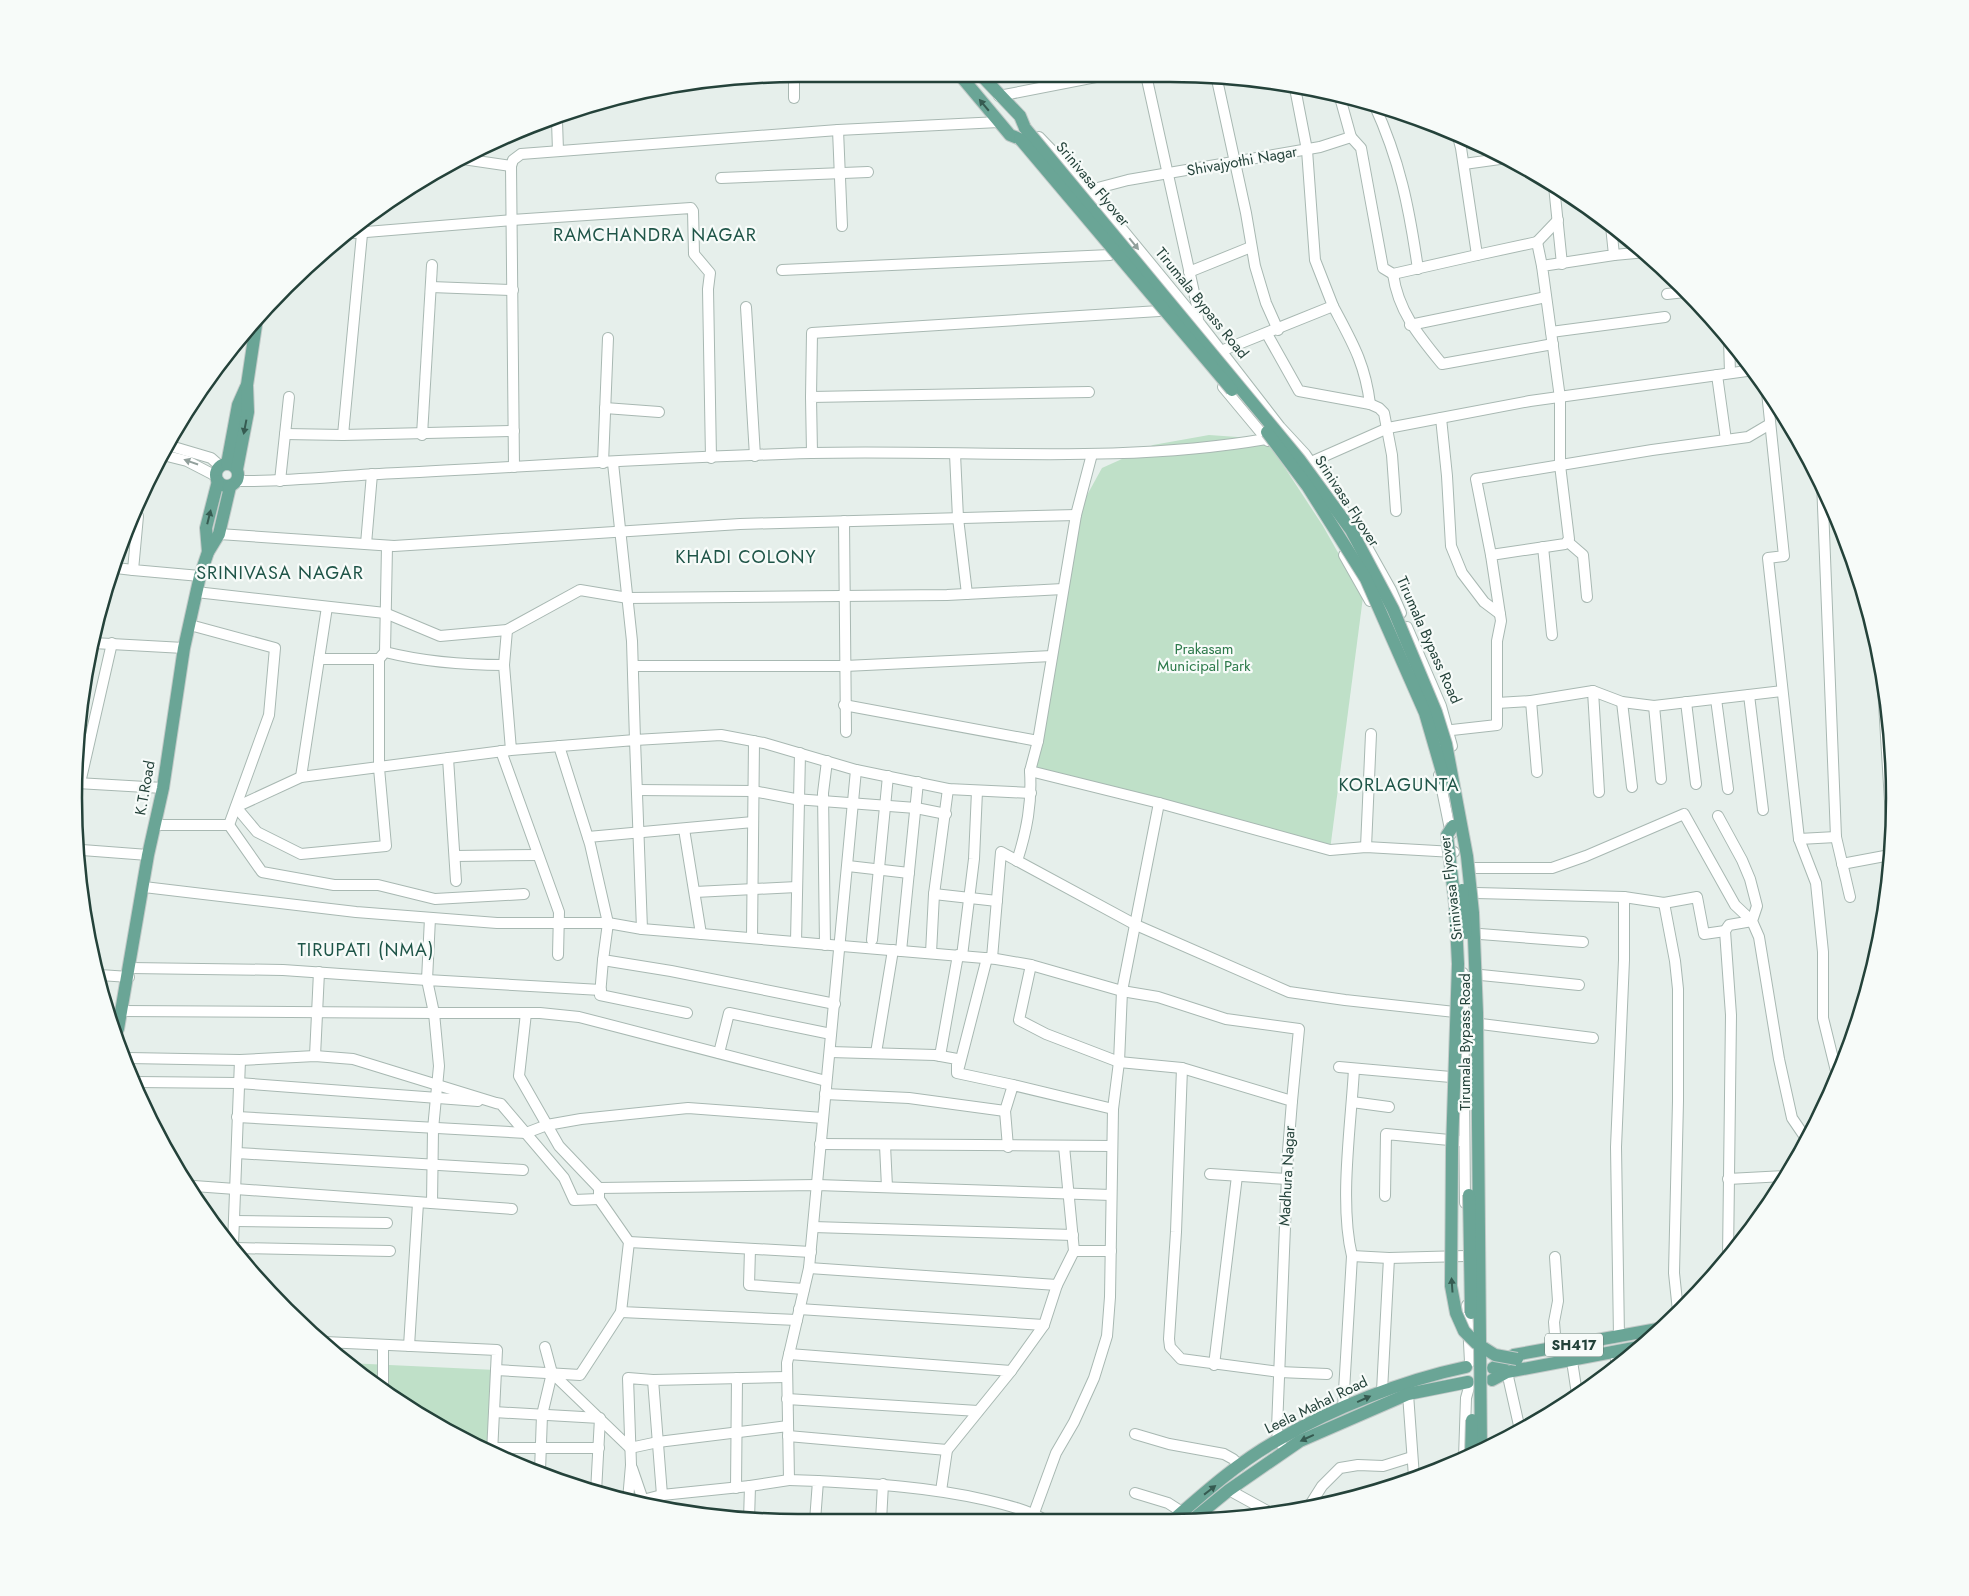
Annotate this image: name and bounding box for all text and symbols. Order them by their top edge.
one-way arrow [979,98,990,111]
street label: Srinivasa Flyover [1051,137,1136,232]
street label: Shivajyothi Nagar [1185,140,1300,182]
district label: RAMCHANDRA NAGAR [553,222,757,248]
one-way arrow [1129,237,1140,250]
street label: Tirumala Bypass Road [1150,243,1254,363]
one-way arrow [241,420,249,435]
street label: Srinivasa Flyover [1309,451,1385,552]
one-way arrow [183,458,198,466]
one-way arrow [205,509,213,524]
district label: KHADI COLONY [675,544,817,570]
district label: SRINIVASA NAGAR [196,560,364,586]
street label: Tirumala Bypass Road [1391,573,1467,707]
park label: Prakasam Municipal Park [1157,638,1251,677]
street label: K.T.Road [129,759,161,817]
district label: KORLAGUNTA [1338,772,1460,798]
street label: Srinivasa Flyover [1434,834,1468,942]
district label: TIRUPATI (NMA) [297,937,435,963]
street label: Tirumala Bypass Road [1454,973,1476,1111]
street label: Madhura Nagar [1273,1125,1301,1227]
one-way arrow [1448,1276,1456,1292]
road number: SH417 [1545,1334,1603,1356]
street label: Leela Mahal Road [1261,1371,1371,1439]
one-way arrow [1357,1395,1371,1403]
one-way arrow [1300,1434,1314,1442]
one-way arrow [1203,1484,1216,1495]

